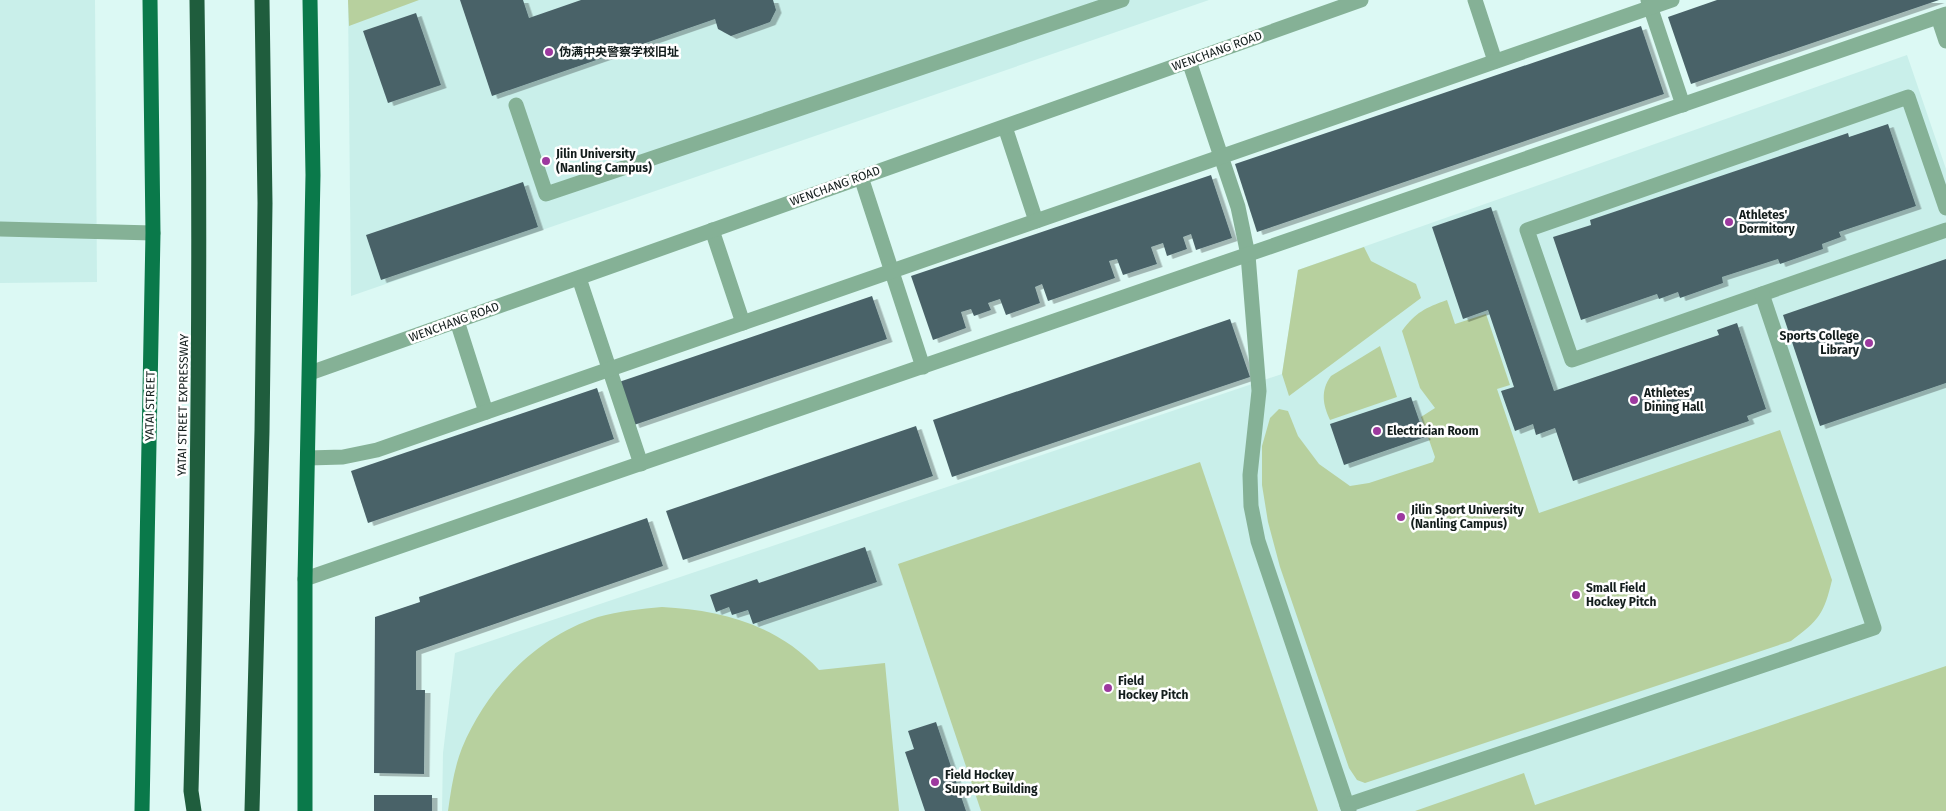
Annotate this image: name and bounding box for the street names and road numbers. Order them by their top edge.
street label: WENCHANG ROAD [1170,28,1264,74]
street label: WENCHANG ROAD [788,163,882,209]
street label: WENCHANG ROAD [407,299,501,345]
street label: YATAI STREET EXPRESSWAY [175,333,191,476]
street label: YATAI STREET [142,370,158,441]

